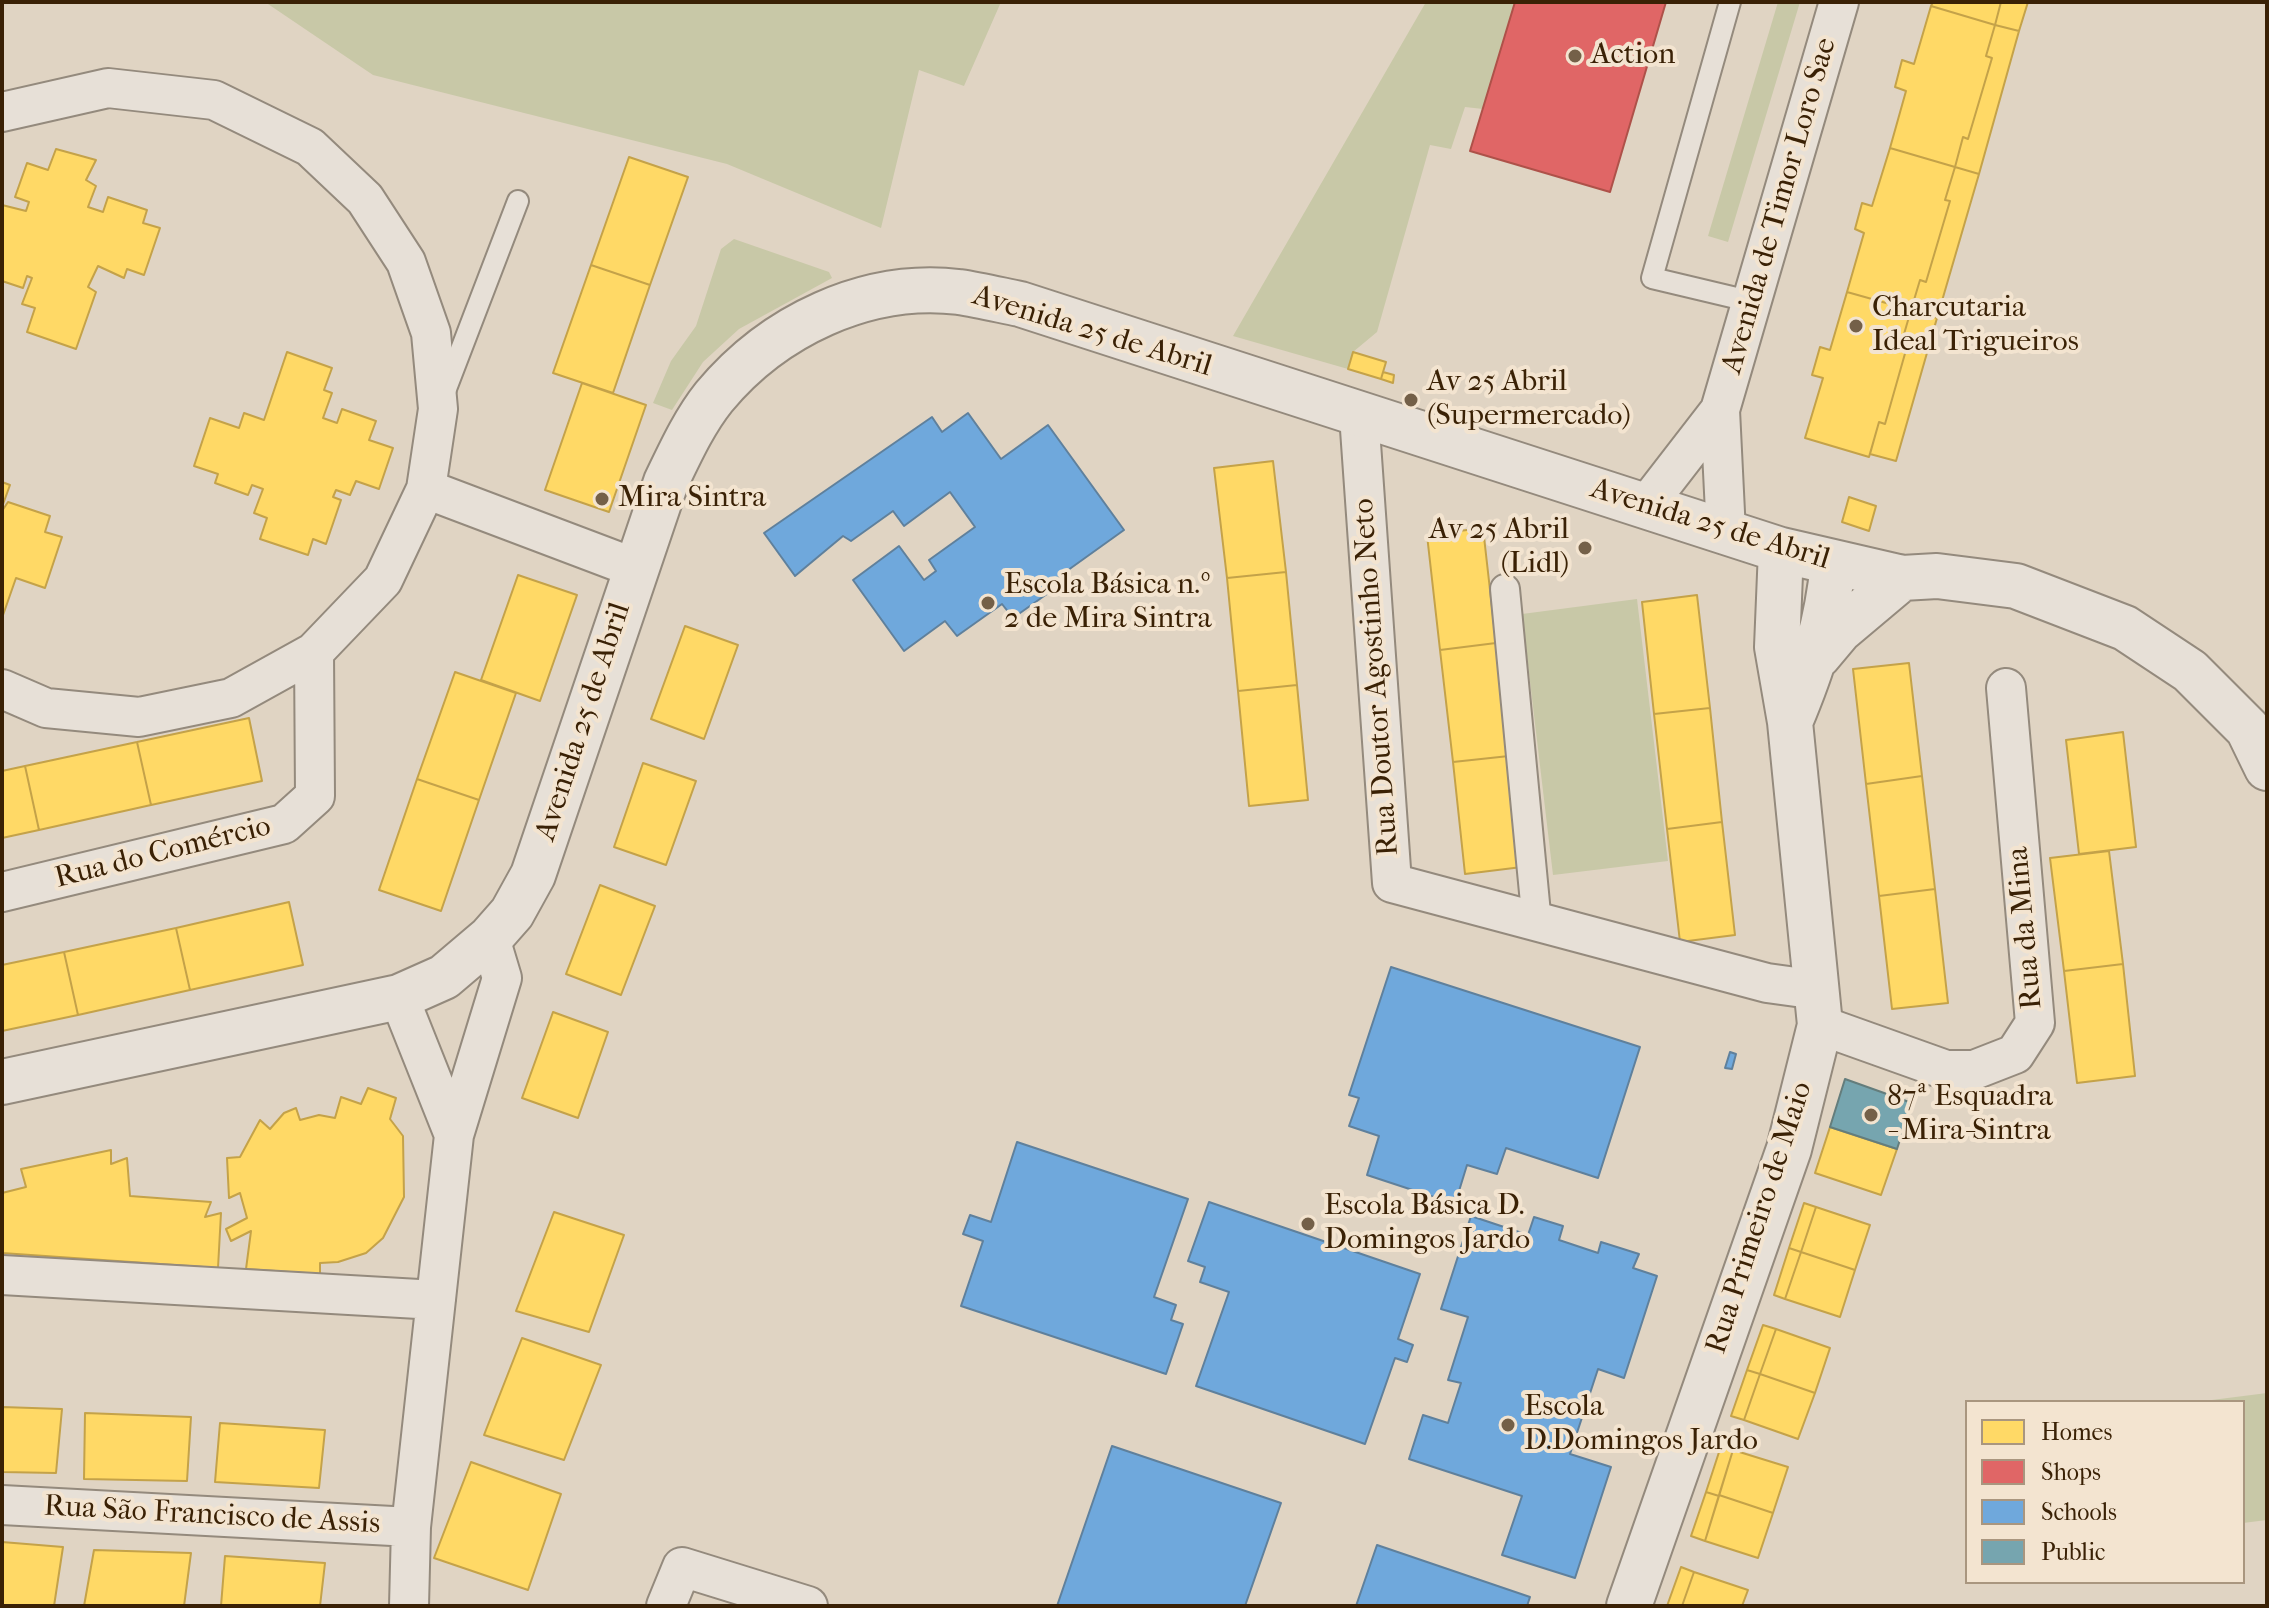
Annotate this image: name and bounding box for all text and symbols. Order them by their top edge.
street label: Avenida de Timor Loro Sae [1715,34,1845,378]
place label: Action [1591,38,1675,74]
marker: Action [1566,47,1584,65]
street label: Avenida 25 de Abril [968,279,1216,385]
place label: Charcutaria Ideal Trigueiros [1872,291,2079,362]
marker: Charcutaria Ideal Trigueiros [1847,317,1865,335]
place label: Av 25 Abril (Supermercado) [1427,365,1631,436]
marker: Av 25 Abril (Supermercado) [1402,391,1420,409]
street label: Avenida 25 de Abril [1586,472,1834,578]
place label: Mira Sintra [618,481,766,517]
marker: Mira Sintra [593,490,611,508]
street label: Rua Doutor Agostinho Neto [1347,497,1407,857]
place label: Av 25 Abril (Lidl) [1429,513,1569,584]
marker: Av 25 Abril (Lidl) [1576,539,1594,557]
place label: Escola Básica n.º 2 de Mira Sintra [1004,568,1212,638]
marker: Escola Básica n.º 2 de Mira Sintra [979,594,997,612]
street label: Avenida 25 de Abril [529,598,639,846]
street label: Rua do Comércio [51,809,275,897]
street label: Rua da Mina [2001,845,2051,1011]
street label: Rua Primeiro de Maio [1699,1077,1821,1359]
place label: 87ª Esquadra - Mira-Sintra [1887,1080,2053,1150]
marker: 87ª Esquadra - Mira-Sintra [1862,1106,1880,1124]
place label: Escola Básica D. Domingos Jardo [1324,1189,1530,1260]
marker: Escola Básica D. Domingos Jardo [1299,1215,1317,1233]
place label: Escola D.Domingos Jardo [1524,1390,1758,1460]
legend [1965,1400,2245,1584]
marker: Escola D.Domingos Jardo [1499,1416,1517,1434]
text: Homes [2041,1418,2112,1446]
text: Shops [2041,1458,2101,1486]
street label: Rua São Francisco de Assis [43,1489,381,1543]
text: Schools [2041,1498,2117,1526]
text: Public [2041,1538,2105,1566]

